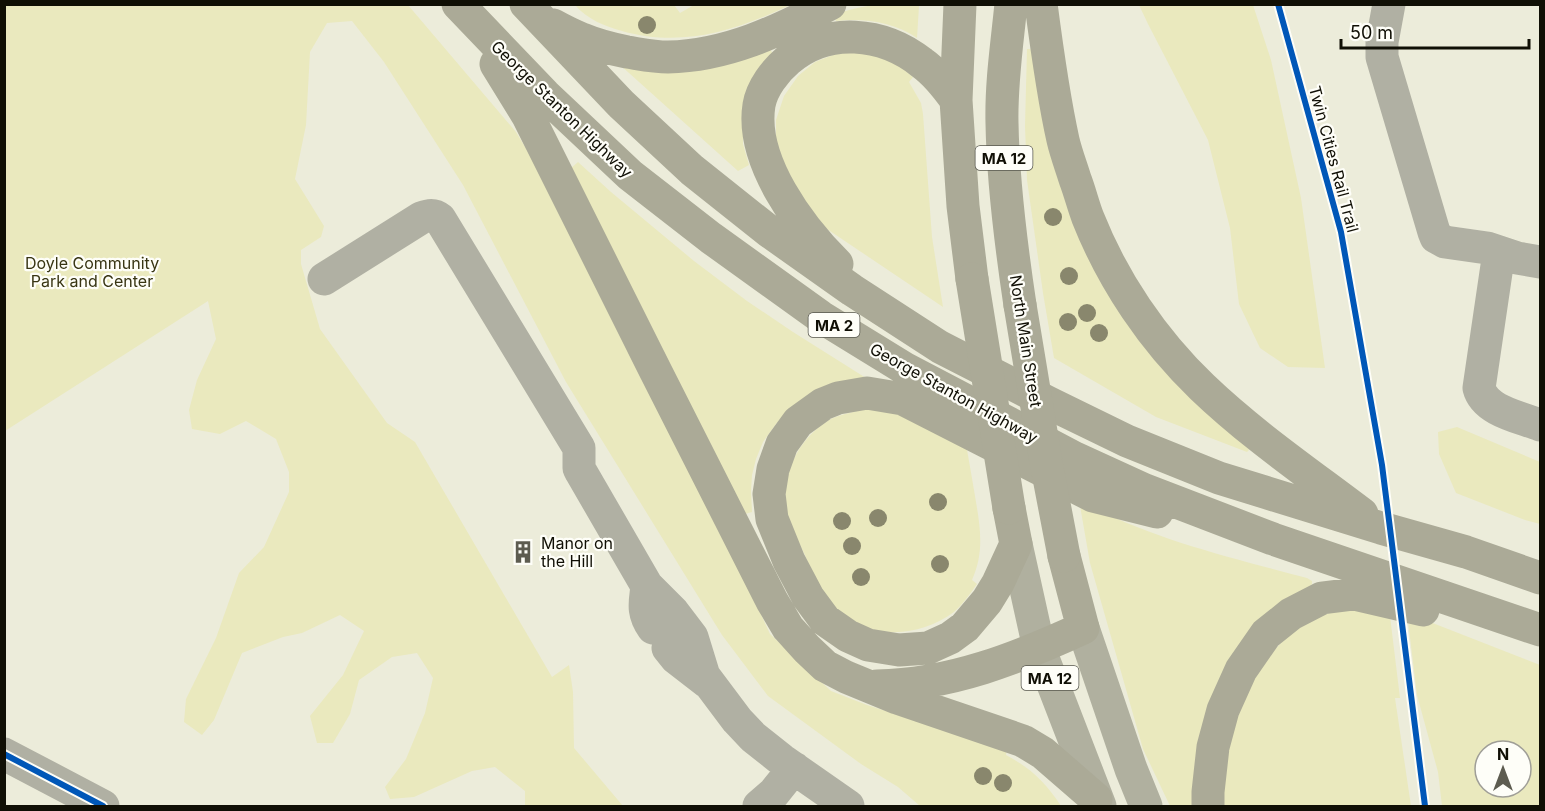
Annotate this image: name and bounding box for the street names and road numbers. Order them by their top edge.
street label: George Stanton Highway [487,36,637,182]
street label: Twin Cities Rail Trail [1305,84,1363,234]
road number: MA 12 [976,146,1032,170]
street label: North Main Street [1006,273,1046,409]
road number: MA 2 [808,313,860,337]
street label: George Stanton Highway [867,338,1041,448]
road number: MA 12 [1022,666,1078,690]

